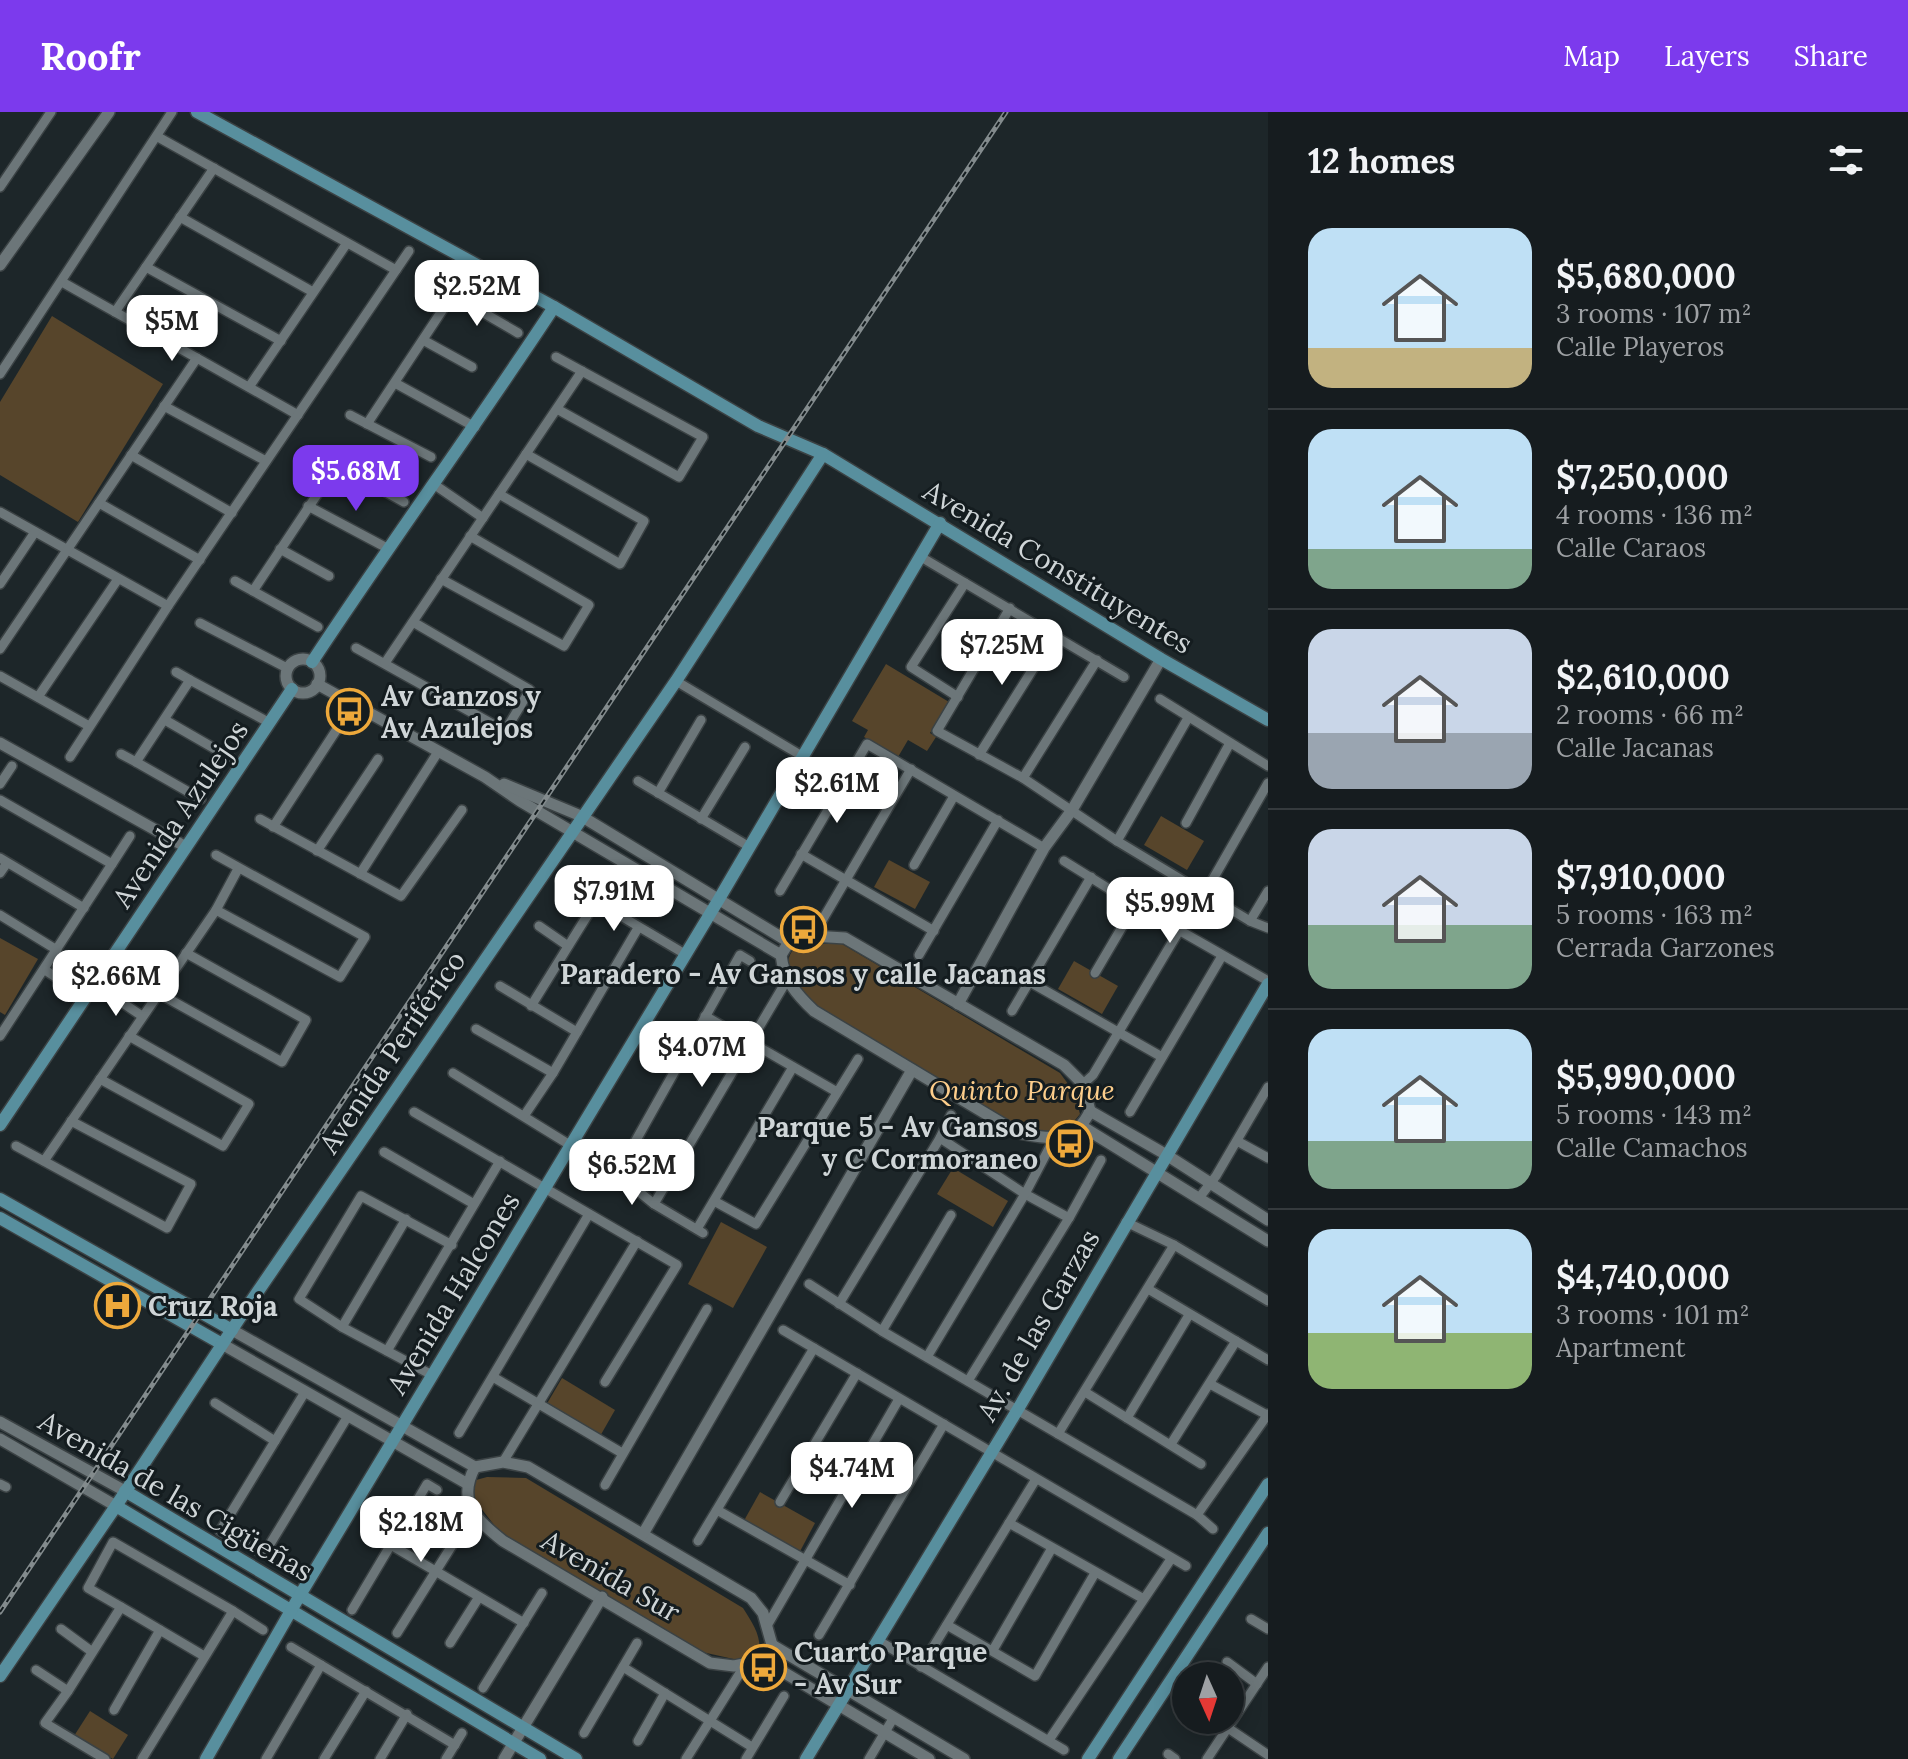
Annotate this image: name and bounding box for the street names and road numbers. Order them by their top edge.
street label: Avenida Constituyentes [916,472,1199,662]
street label: Avenida Azulejos [103,713,256,915]
street label: Avenida Periférico [310,944,473,1161]
street label: Avenida Halcones [378,1185,528,1402]
street label: Av. de las Garzas [968,1223,1107,1428]
street label: Avenida de las Cigüeñas [32,1402,319,1589]
street label: Avenida Sur [534,1521,687,1630]

